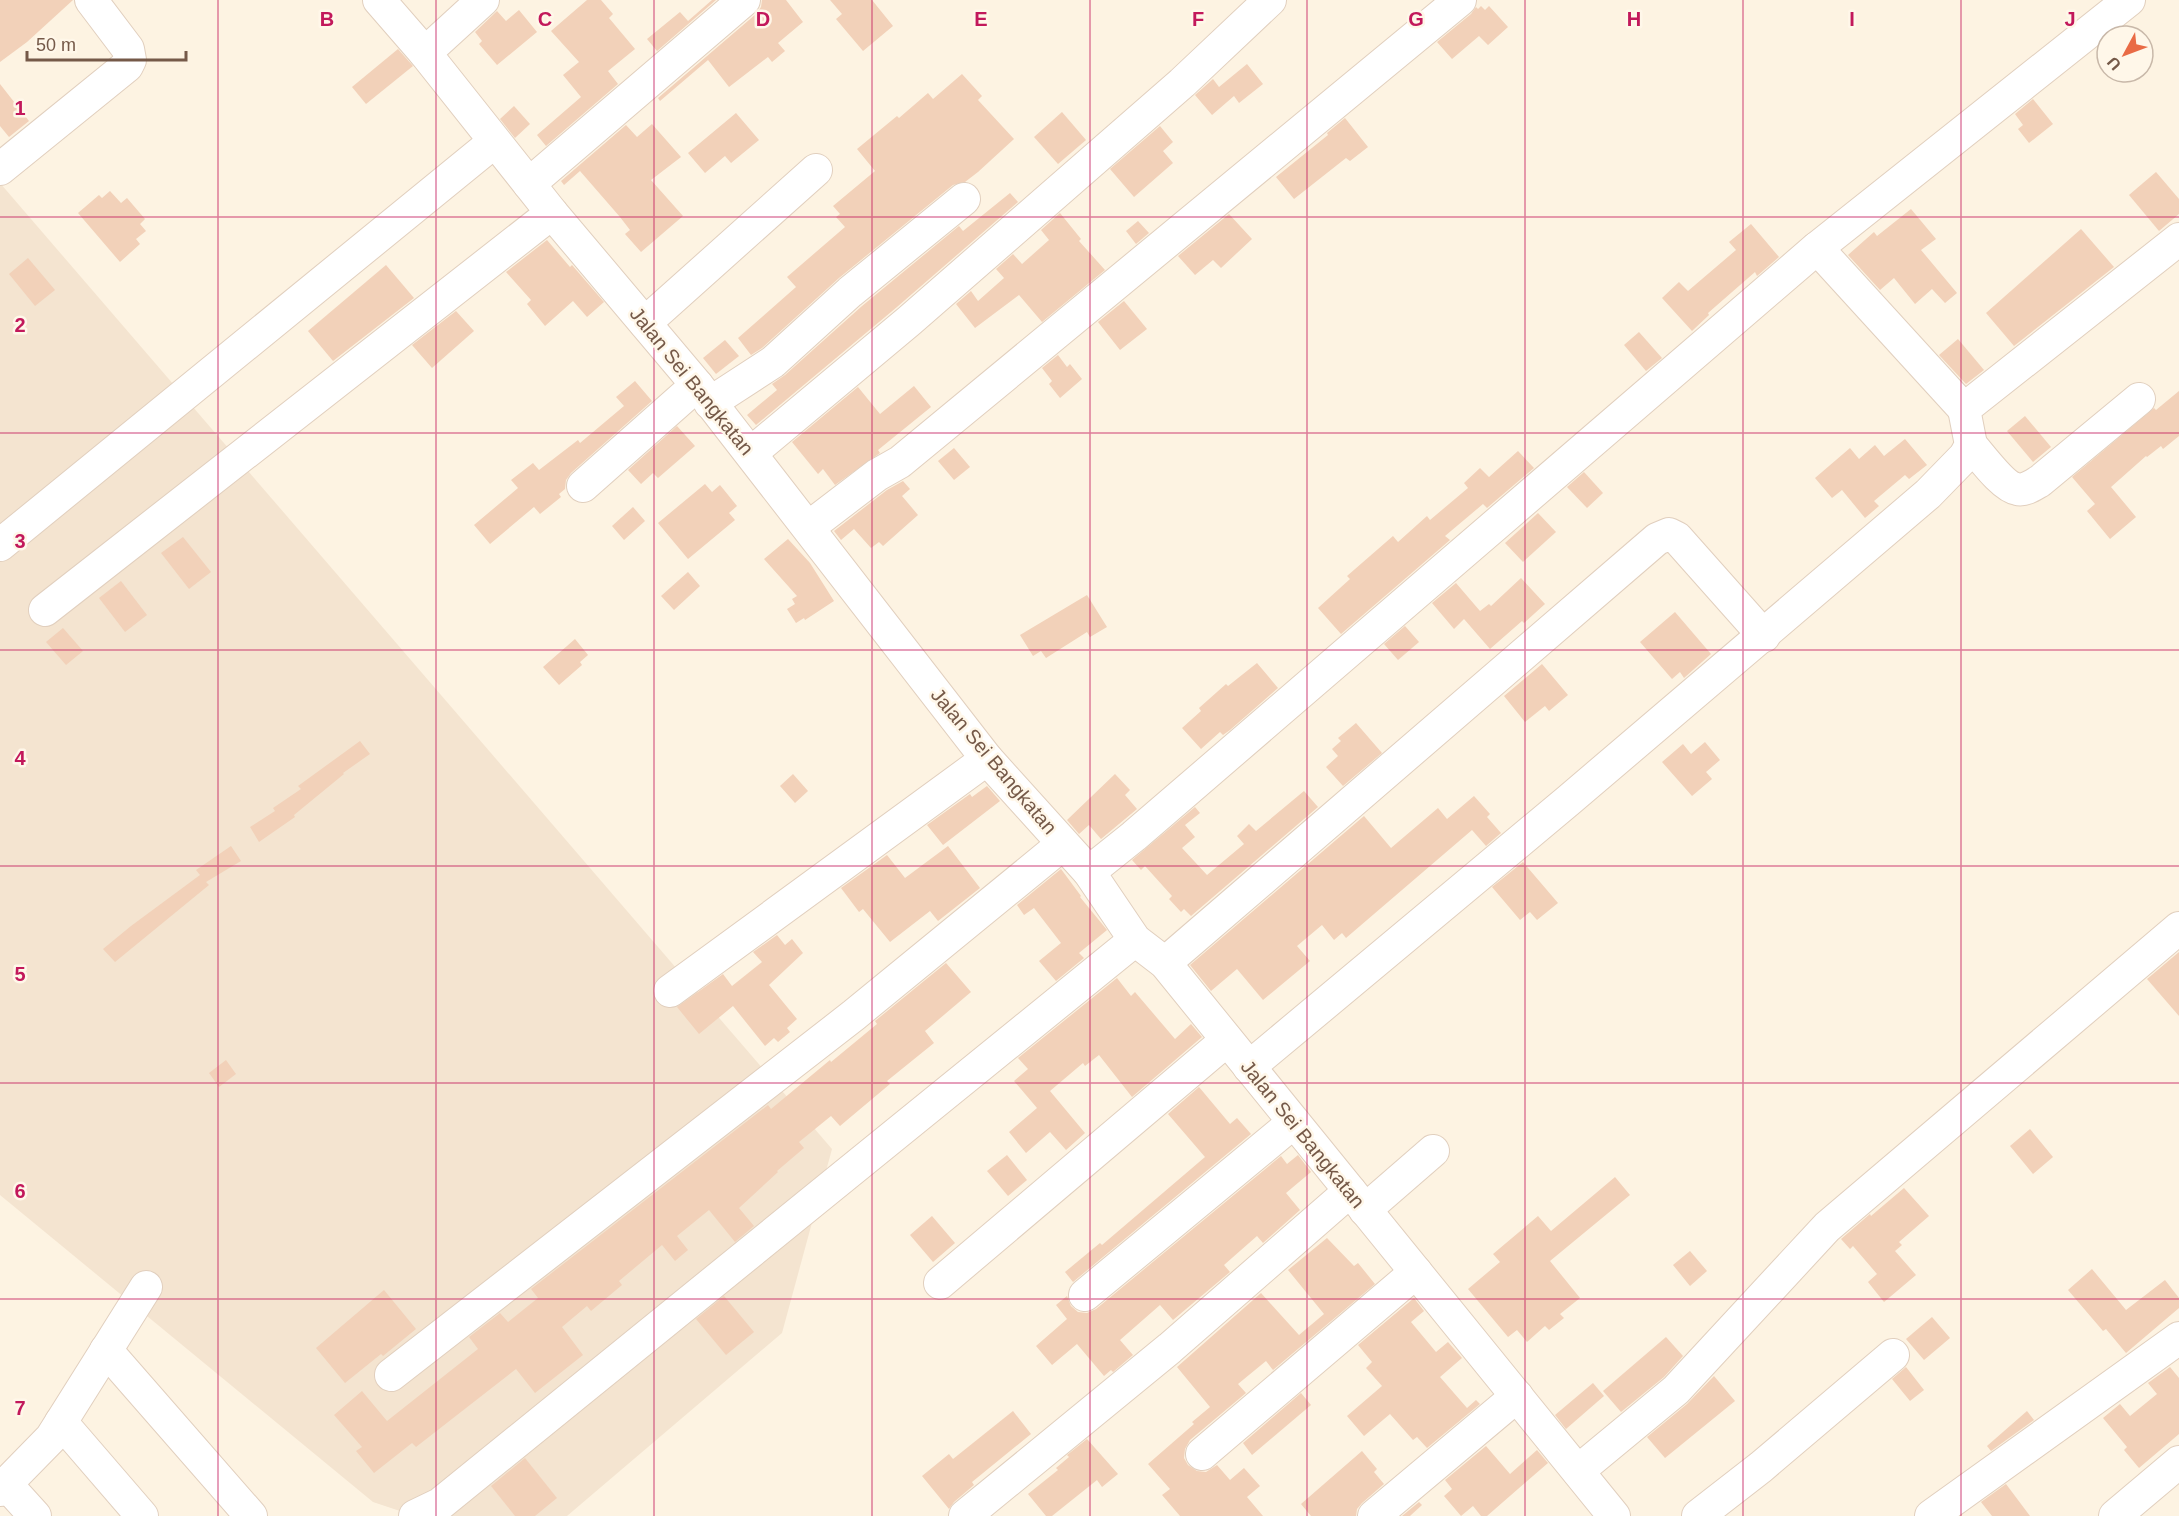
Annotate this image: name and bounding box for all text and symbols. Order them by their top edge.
text: B [320,8,334,30]
text: C [538,8,552,30]
text: D [756,8,770,30]
text: E [974,8,988,30]
text: F [1192,8,1204,30]
text: G [1408,8,1424,30]
text: H [1627,8,1641,30]
text: I [1849,8,1855,30]
text: J [2064,8,2076,30]
scale bar [27,24,186,62]
north arrow [2095,24,2155,84]
text: 50 m [36,35,76,55]
text: U [2104,54,2124,73]
text: 1 [14,97,26,119]
street label: Jalan Sei Bangkatan [626,303,758,459]
text: 2 [14,314,26,336]
text: 3 [14,530,26,552]
street label: Jalan Sei Bangkatan [927,684,1061,838]
text: 4 [14,747,26,769]
text: 5 [14,963,26,985]
street label: Jalan Sei Bangkatan [1237,1056,1369,1212]
text: 6 [14,1180,26,1202]
text: 7 [14,1397,26,1419]

